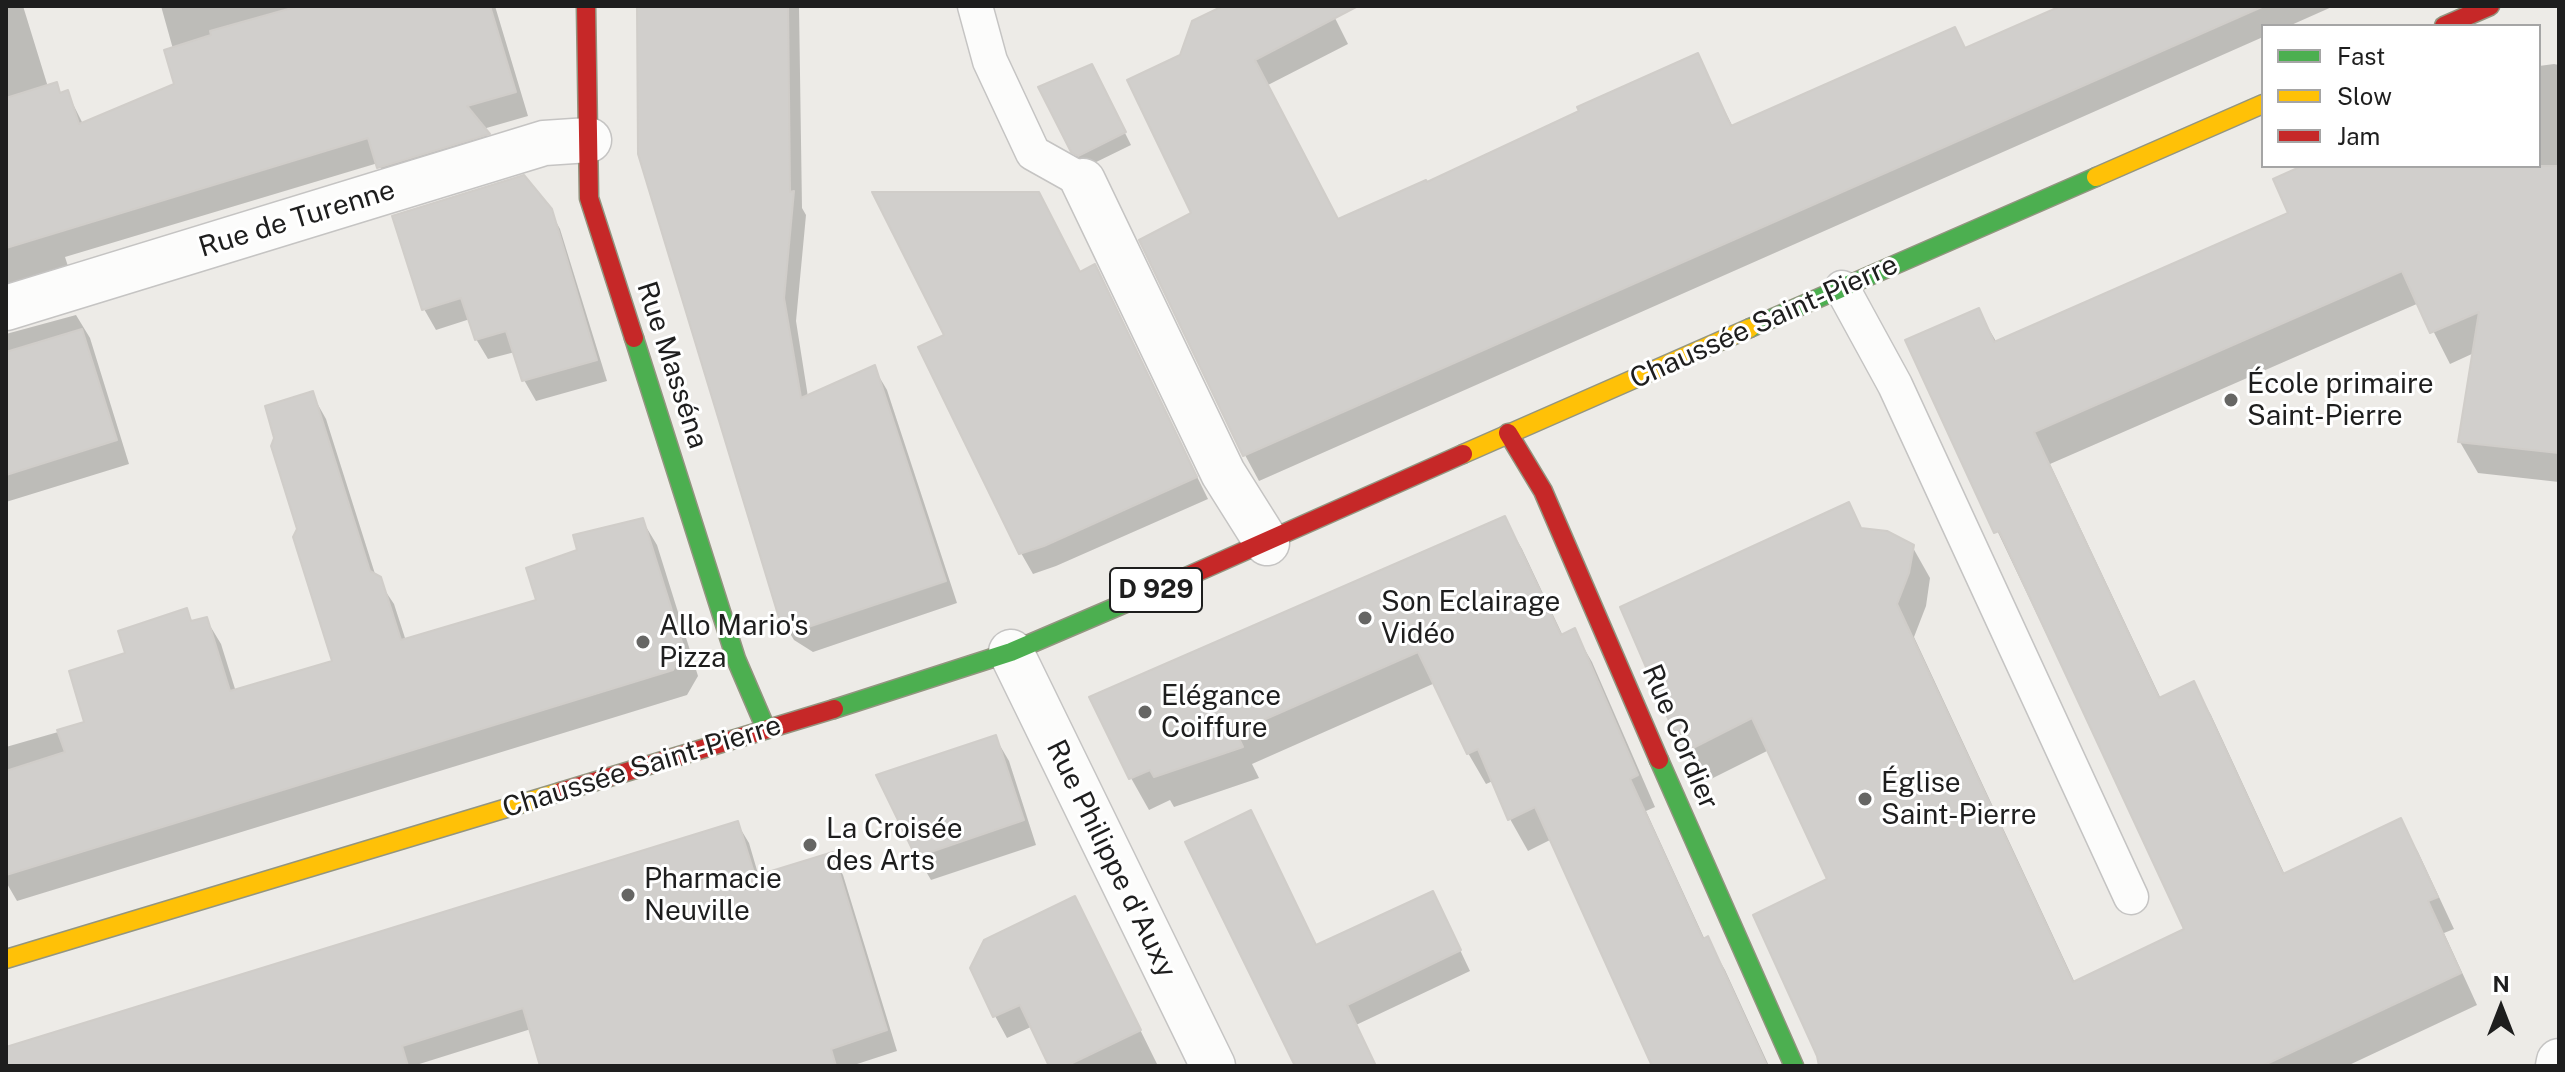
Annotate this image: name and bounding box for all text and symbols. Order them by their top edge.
legend [2261,24,2541,168]
text: Fast [2337,42,2385,70]
text: Slow [2337,82,2392,110]
text: Jam [2337,122,2380,150]
street label: Rue de Turenne [195,173,399,265]
street label: Chaussée Saint-Pierre [1625,248,1903,396]
street label: Rue Masséna [629,277,715,453]
place label: École primaire Saint-Pierre [2247,367,2434,433]
marker: École primaire Saint-Pierre [2222,391,2240,409]
road number: D 929 [1110,568,1202,612]
place label: Son Eclairage Vidéo [1381,585,1560,651]
place label: Allo Mario's Pizza [659,609,808,675]
marker: Son Eclairage Vidéo [1356,609,1374,627]
marker: Allo Mario's Pizza [634,633,652,651]
street label: Rue Cordier [1634,660,1726,814]
place label: Elégance Coiffure [1161,679,1281,745]
marker: Elégance Coiffure [1136,703,1154,721]
street label: Chaussée Saint-Pierre [499,709,785,825]
street label: Rue Philippe d'Auxy [1039,735,1183,983]
place label: Église Saint-Pierre [1881,766,2037,832]
marker: Église Saint-Pierre [1856,790,1874,808]
place label: La Croisée des Arts [826,812,963,878]
marker: La Croisée des Arts [801,836,819,854]
place label: Pharmacie Neuville [644,862,782,928]
marker: Pharmacie Neuville [619,886,637,904]
north arrow [2461,968,2541,1048]
text: N [2492,971,2510,997]

